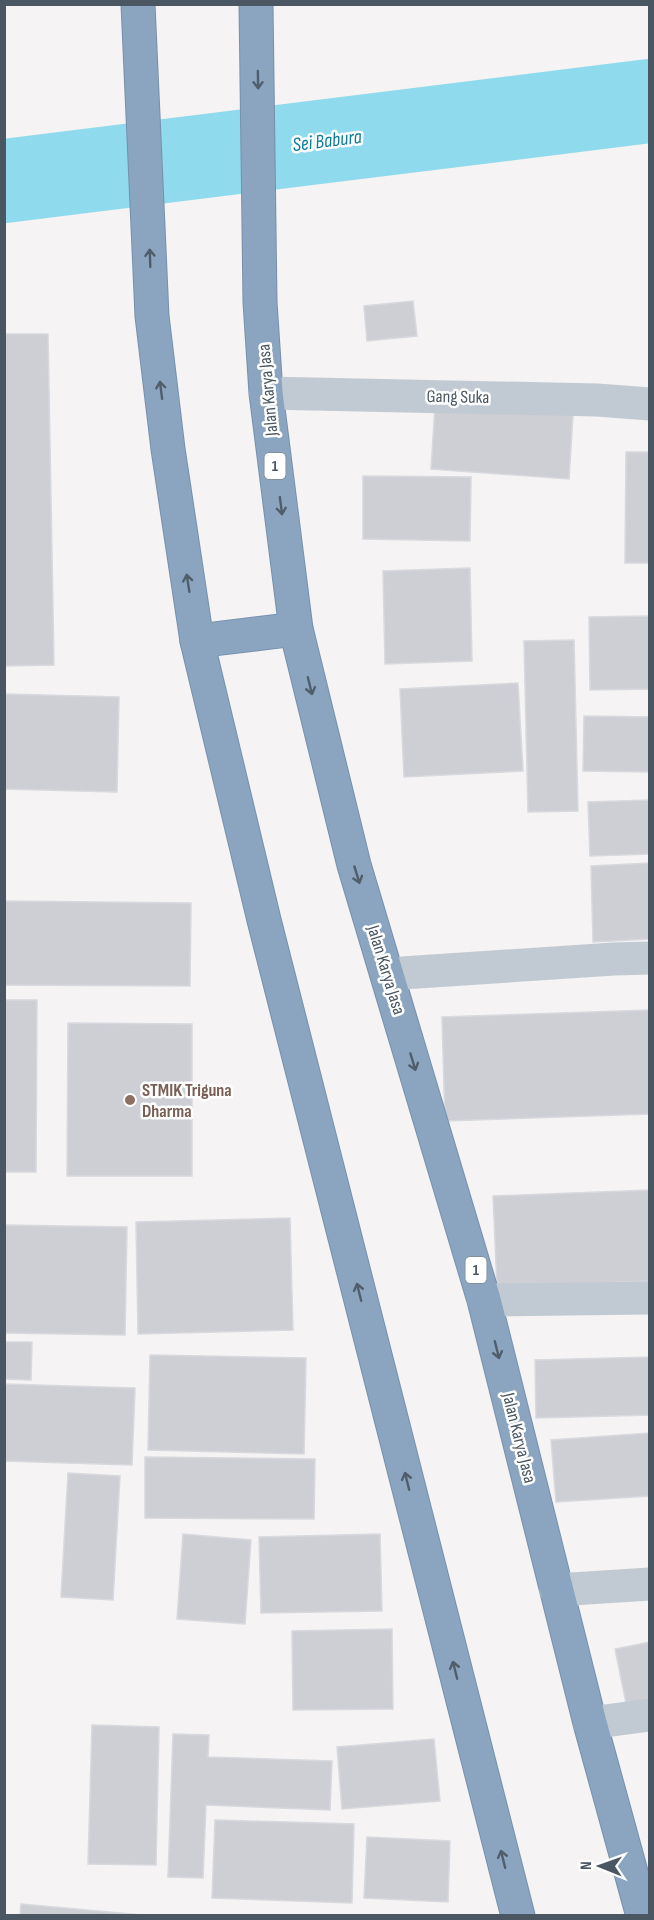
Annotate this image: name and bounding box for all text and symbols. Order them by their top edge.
one-way arrow [252,69,264,89]
water label: Sei Babura [291,125,363,157]
one-way arrow [144,248,155,268]
street label: Jalan Karya Jasa [254,343,283,438]
one-way arrow [155,381,166,401]
street label: Gang Suka [427,386,490,408]
road number: 1 [264,453,286,479]
one-way arrow [275,496,286,516]
one-way arrow [183,574,194,593]
one-way arrow [305,676,317,695]
one-way arrow [352,865,363,884]
street label: Jalan Karya Jasa [362,922,410,1017]
one-way arrow [408,1052,419,1071]
place label: STMIK Triguna Dharma [142,1080,232,1122]
marker: STMIK Triguna Dharma [123,1093,137,1107]
road number: 1 [466,1257,486,1283]
one-way arrow [352,1283,364,1302]
one-way arrow [491,1340,503,1359]
street label: Jalan Karya Jasa [497,1390,540,1485]
one-way arrow [401,1472,412,1491]
one-way arrow [449,1661,461,1680]
north arrow [570,1836,630,1896]
one-way arrow [497,1850,509,1869]
text: N [577,1861,596,1870]

